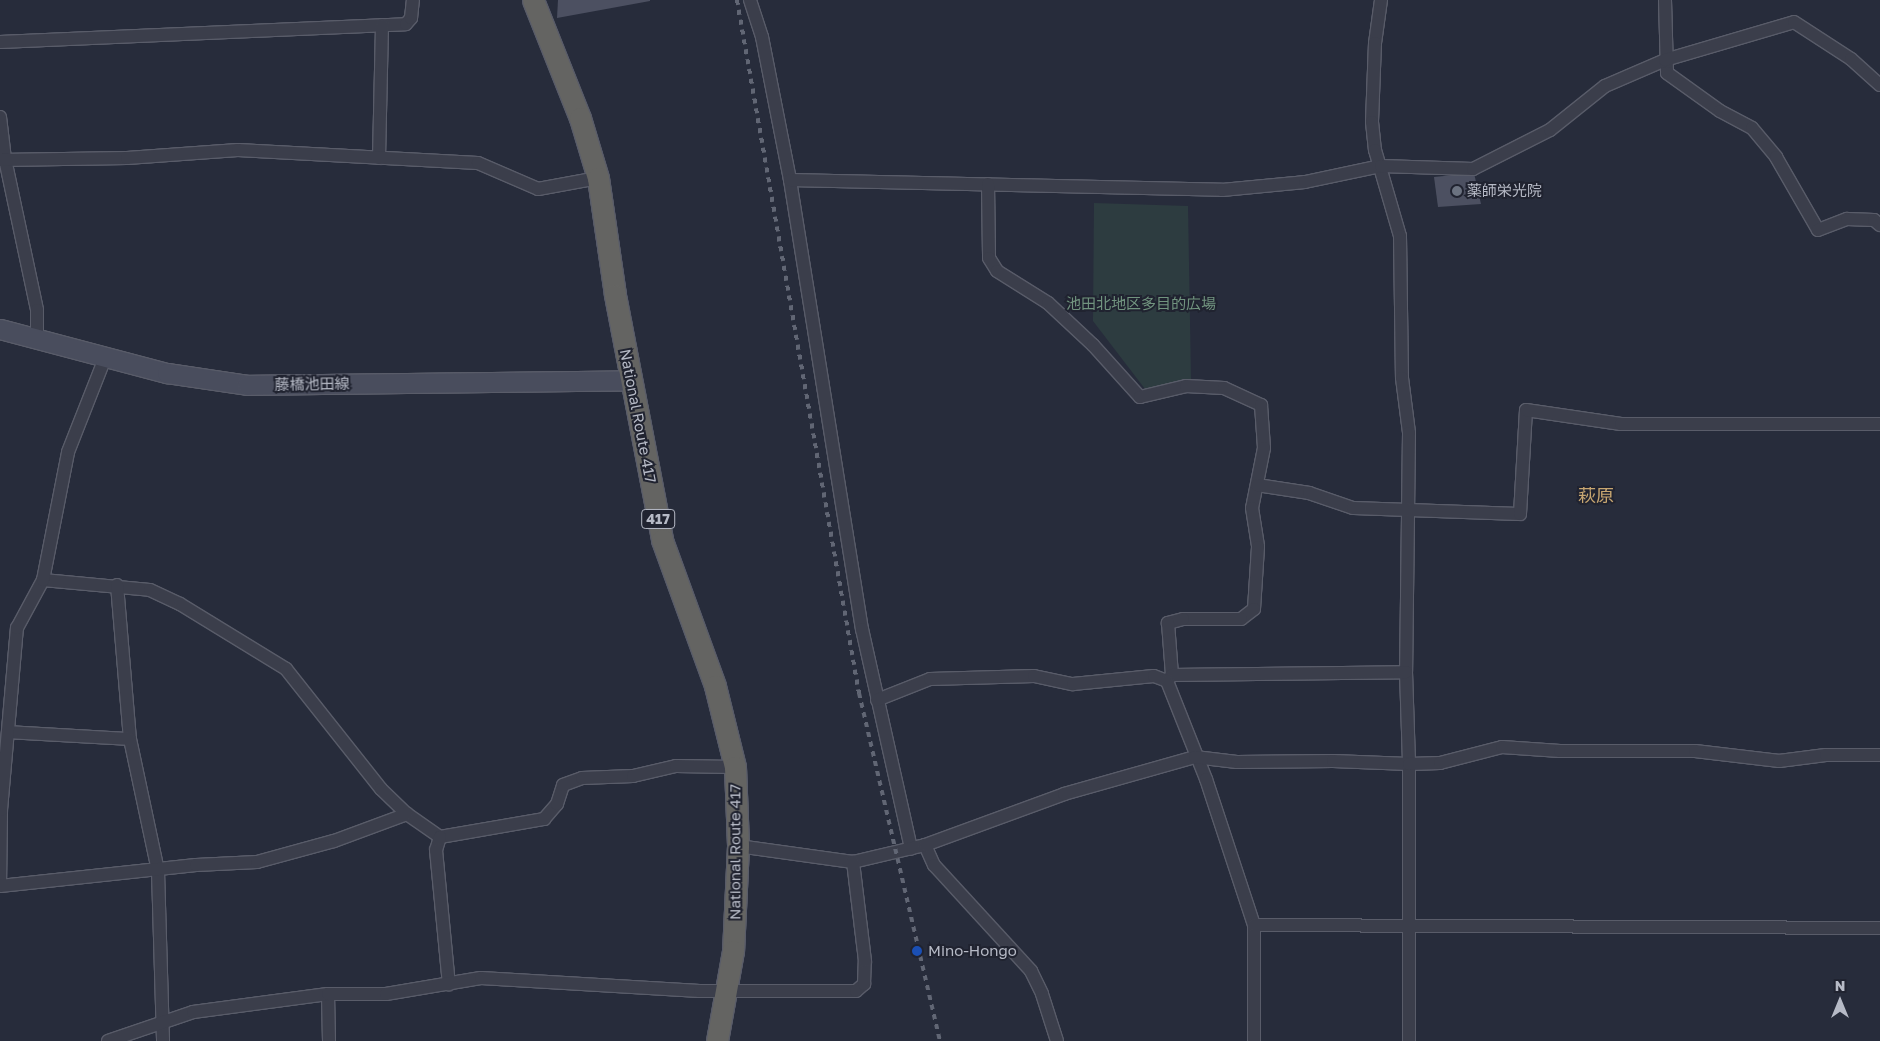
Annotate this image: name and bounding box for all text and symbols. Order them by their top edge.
place label: 薬師栄光院 [1467,182,1542,200]
marker: 薬師栄光院 [1451,185,1463,197]
park label: 池田北地区多目的広場 [1066,295,1216,313]
street label: National Route 417 [616,348,660,484]
street label: 藤橋池田線 [274,374,350,394]
district label: 萩原 [1578,484,1614,506]
road number: 417 [640,508,676,530]
street label: National Route 417 [726,784,744,920]
place label: Mino-Hongo [928,942,1017,960]
marker: Mino-Hongo [910,944,924,958]
north arrow [1815,976,1865,1026]
text: N [1835,977,1845,994]

